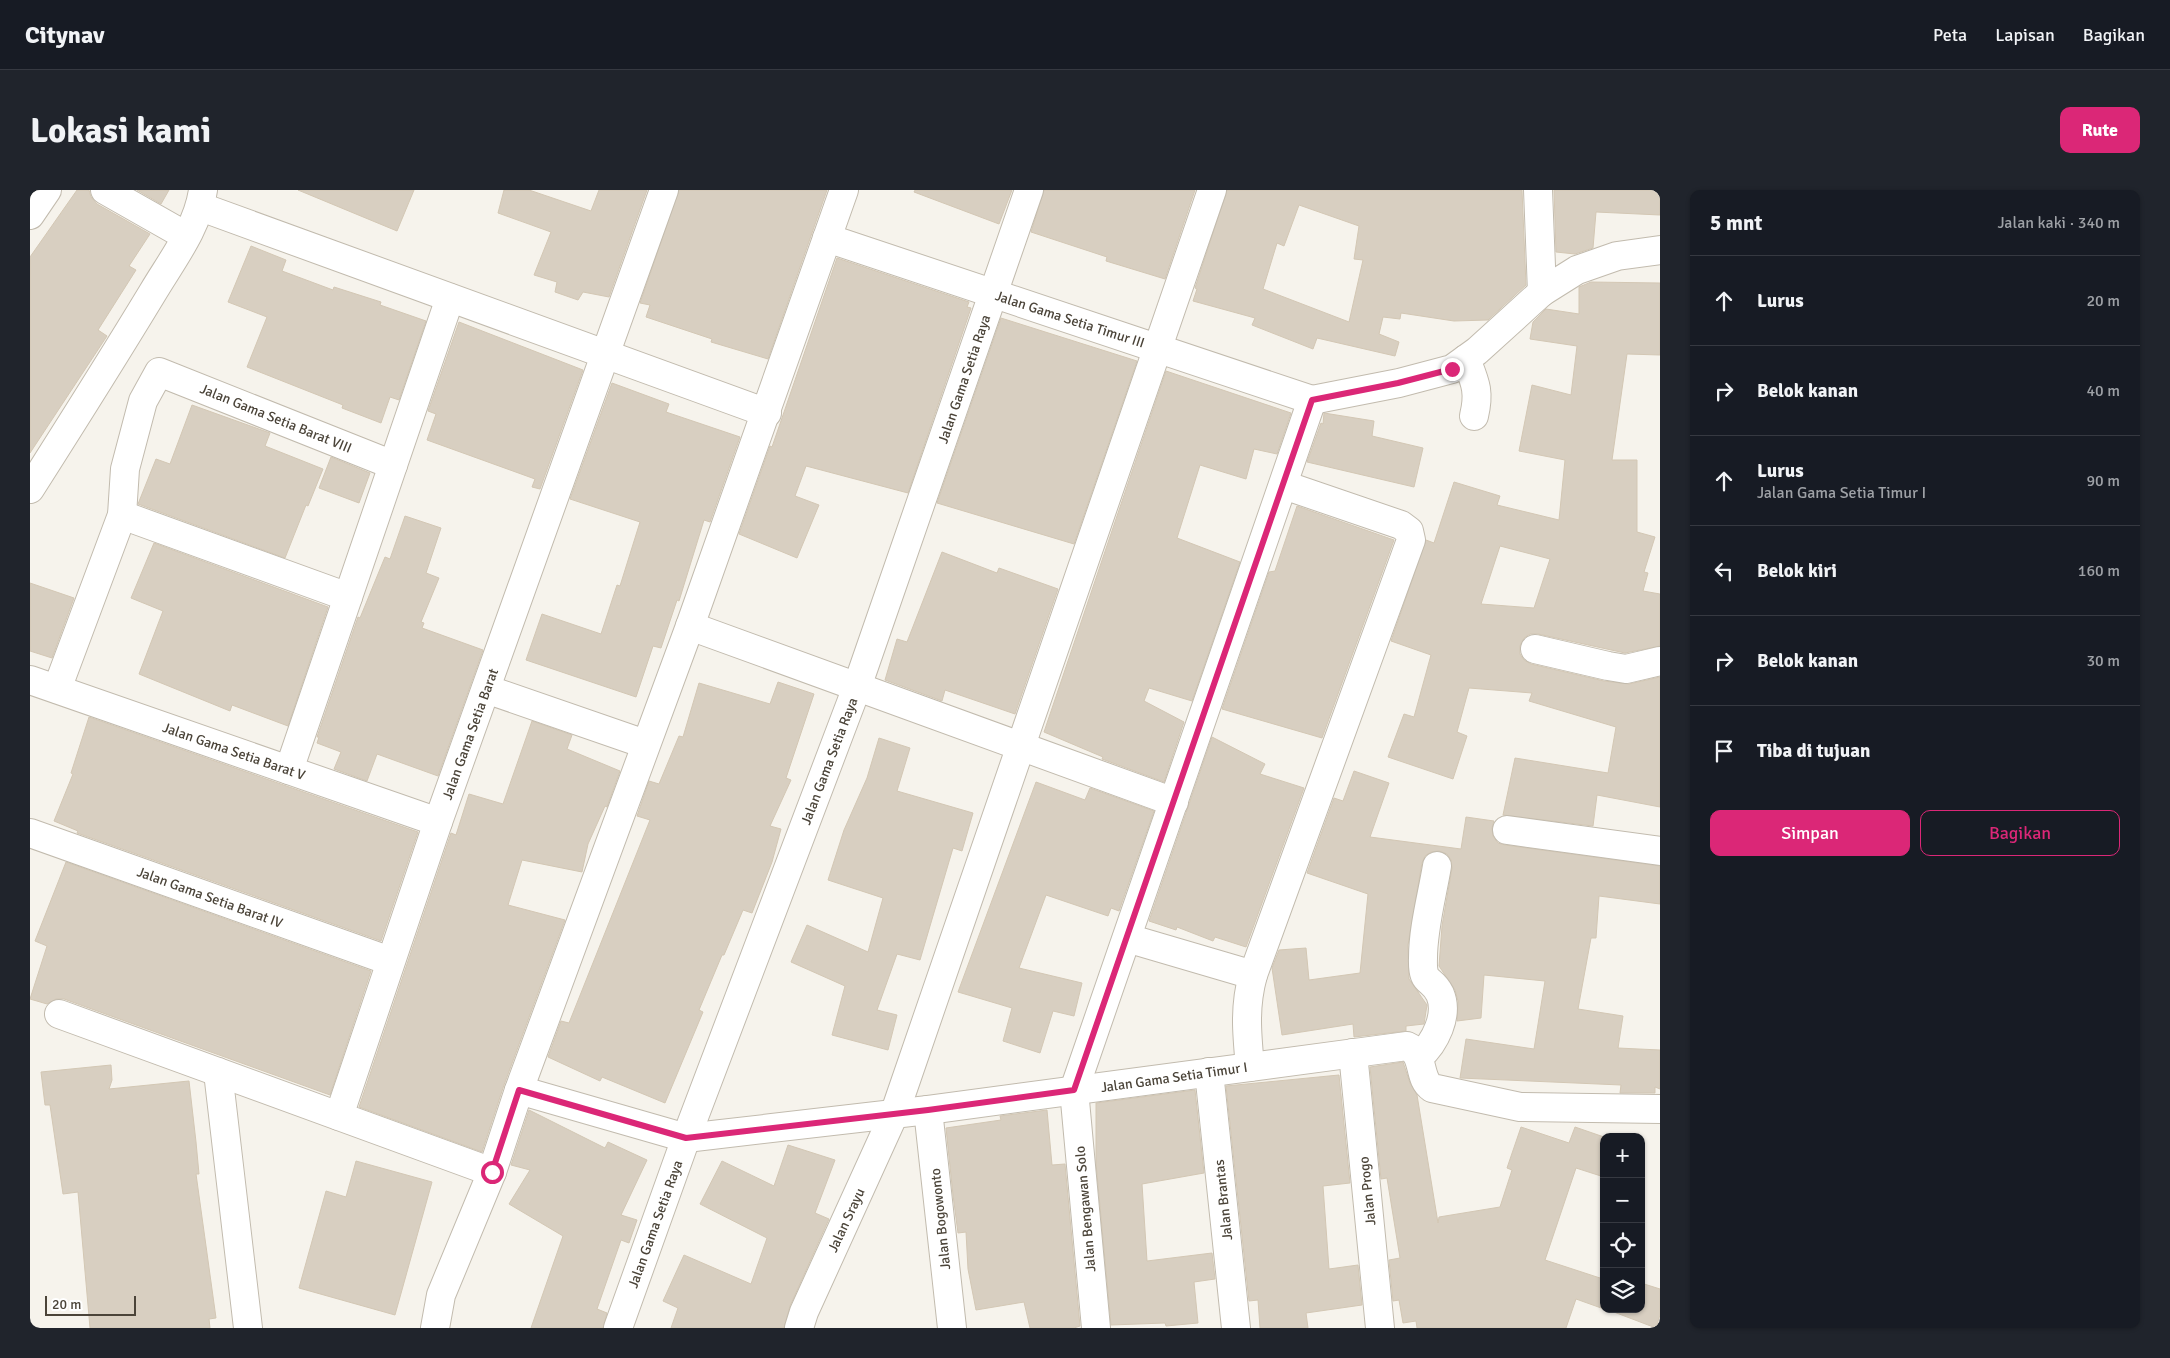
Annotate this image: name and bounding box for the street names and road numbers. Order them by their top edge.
street label: Jalan Gama Setia Timur III [993,287,1147,352]
street label: Jalan Gama Setia Raya [934,313,994,446]
street label: Jalan Gama Setia Barat VIII [197,380,354,457]
street label: Jalan Gama Setia Barat [439,666,502,802]
street label: Jalan Gama Setia Raya [797,695,862,827]
street label: Jalan Gama Setia Barat V [160,719,307,784]
street label: Jalan Gama Setia Barat IV [135,863,285,932]
street label: Jalan Gama Setia Timur I [1100,1059,1249,1096]
street label: Jalan Bengawan Solo [1072,1145,1099,1273]
street label: Jalan Progo [1355,1155,1380,1226]
street label: Jalan Gama Setia Raya [624,1158,687,1290]
street label: Jalan Brantas [1211,1159,1236,1241]
street label: Jalan Bogowonto [927,1167,954,1271]
street label: Jalan Srayu [824,1185,869,1255]

